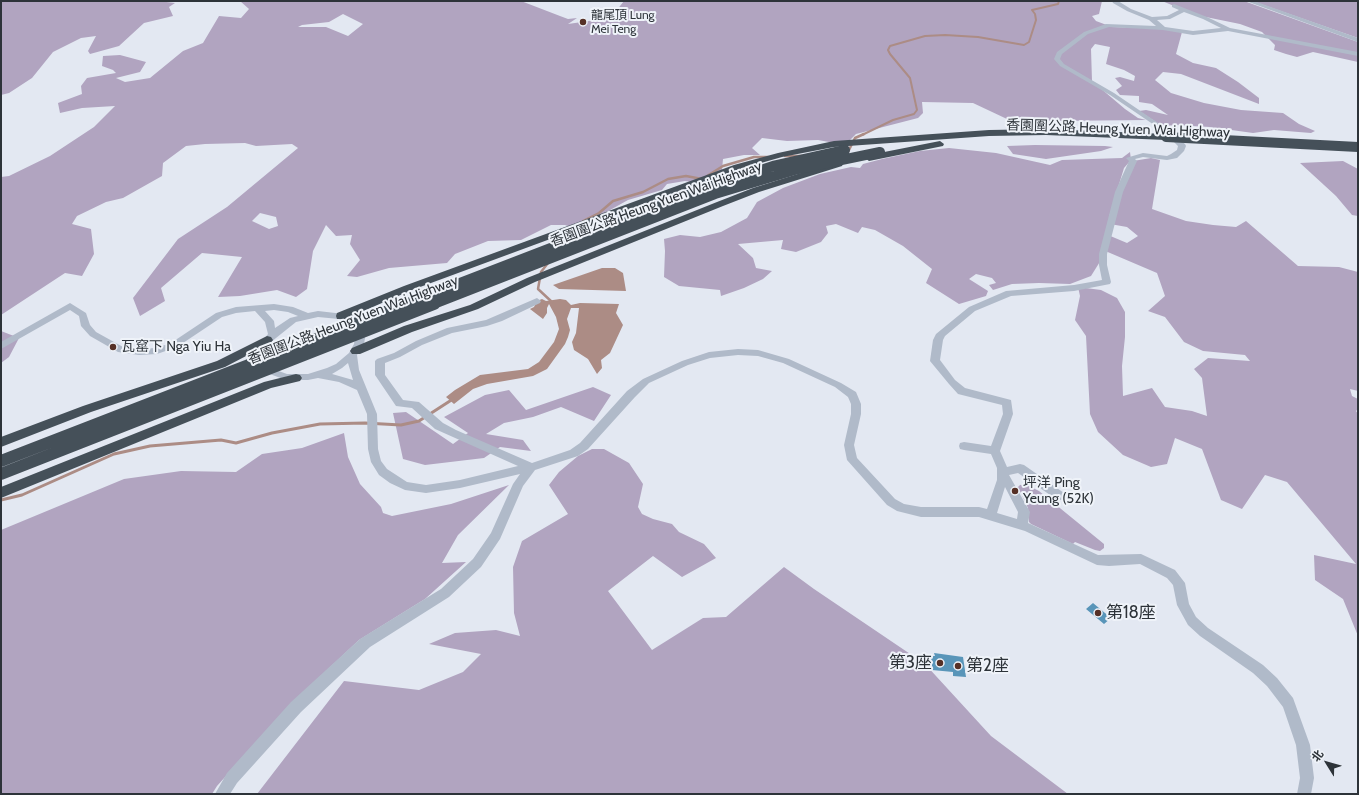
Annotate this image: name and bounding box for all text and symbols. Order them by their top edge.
place label: 龍尾頂 Lung Mei Teng [591,8,655,36]
marker: 龍尾頂 Lung Mei Teng [578,17,588,27]
street label: 香園圍公路 Heung Yuen Wai Highway [1006,117,1230,141]
street label: 香園圍公路 Heung Yuen Wai Highway [548,158,764,250]
street label: 香園圍公路 Heung Yuen Wai Highway [245,272,461,368]
place label: 瓦窰下 Nga Yiu Ha [121,339,231,355]
marker: 瓦窰下 Nga Yiu Ha [108,342,118,352]
place label: 坪洋 Ping Yeung (52K) [1023,475,1094,508]
marker: 坪洋 Ping Yeung (52K) [1010,486,1020,496]
place label: 第18座 [1106,603,1156,623]
marker: 第18座 [1093,608,1103,618]
place label: 第3座 [889,653,932,673]
place label: 第2座 [966,656,1009,676]
marker: 第3座 [935,658,945,668]
marker: 第2座 [953,661,963,671]
north arrow [1307,743,1347,783]
text: 北 [1309,747,1326,764]

